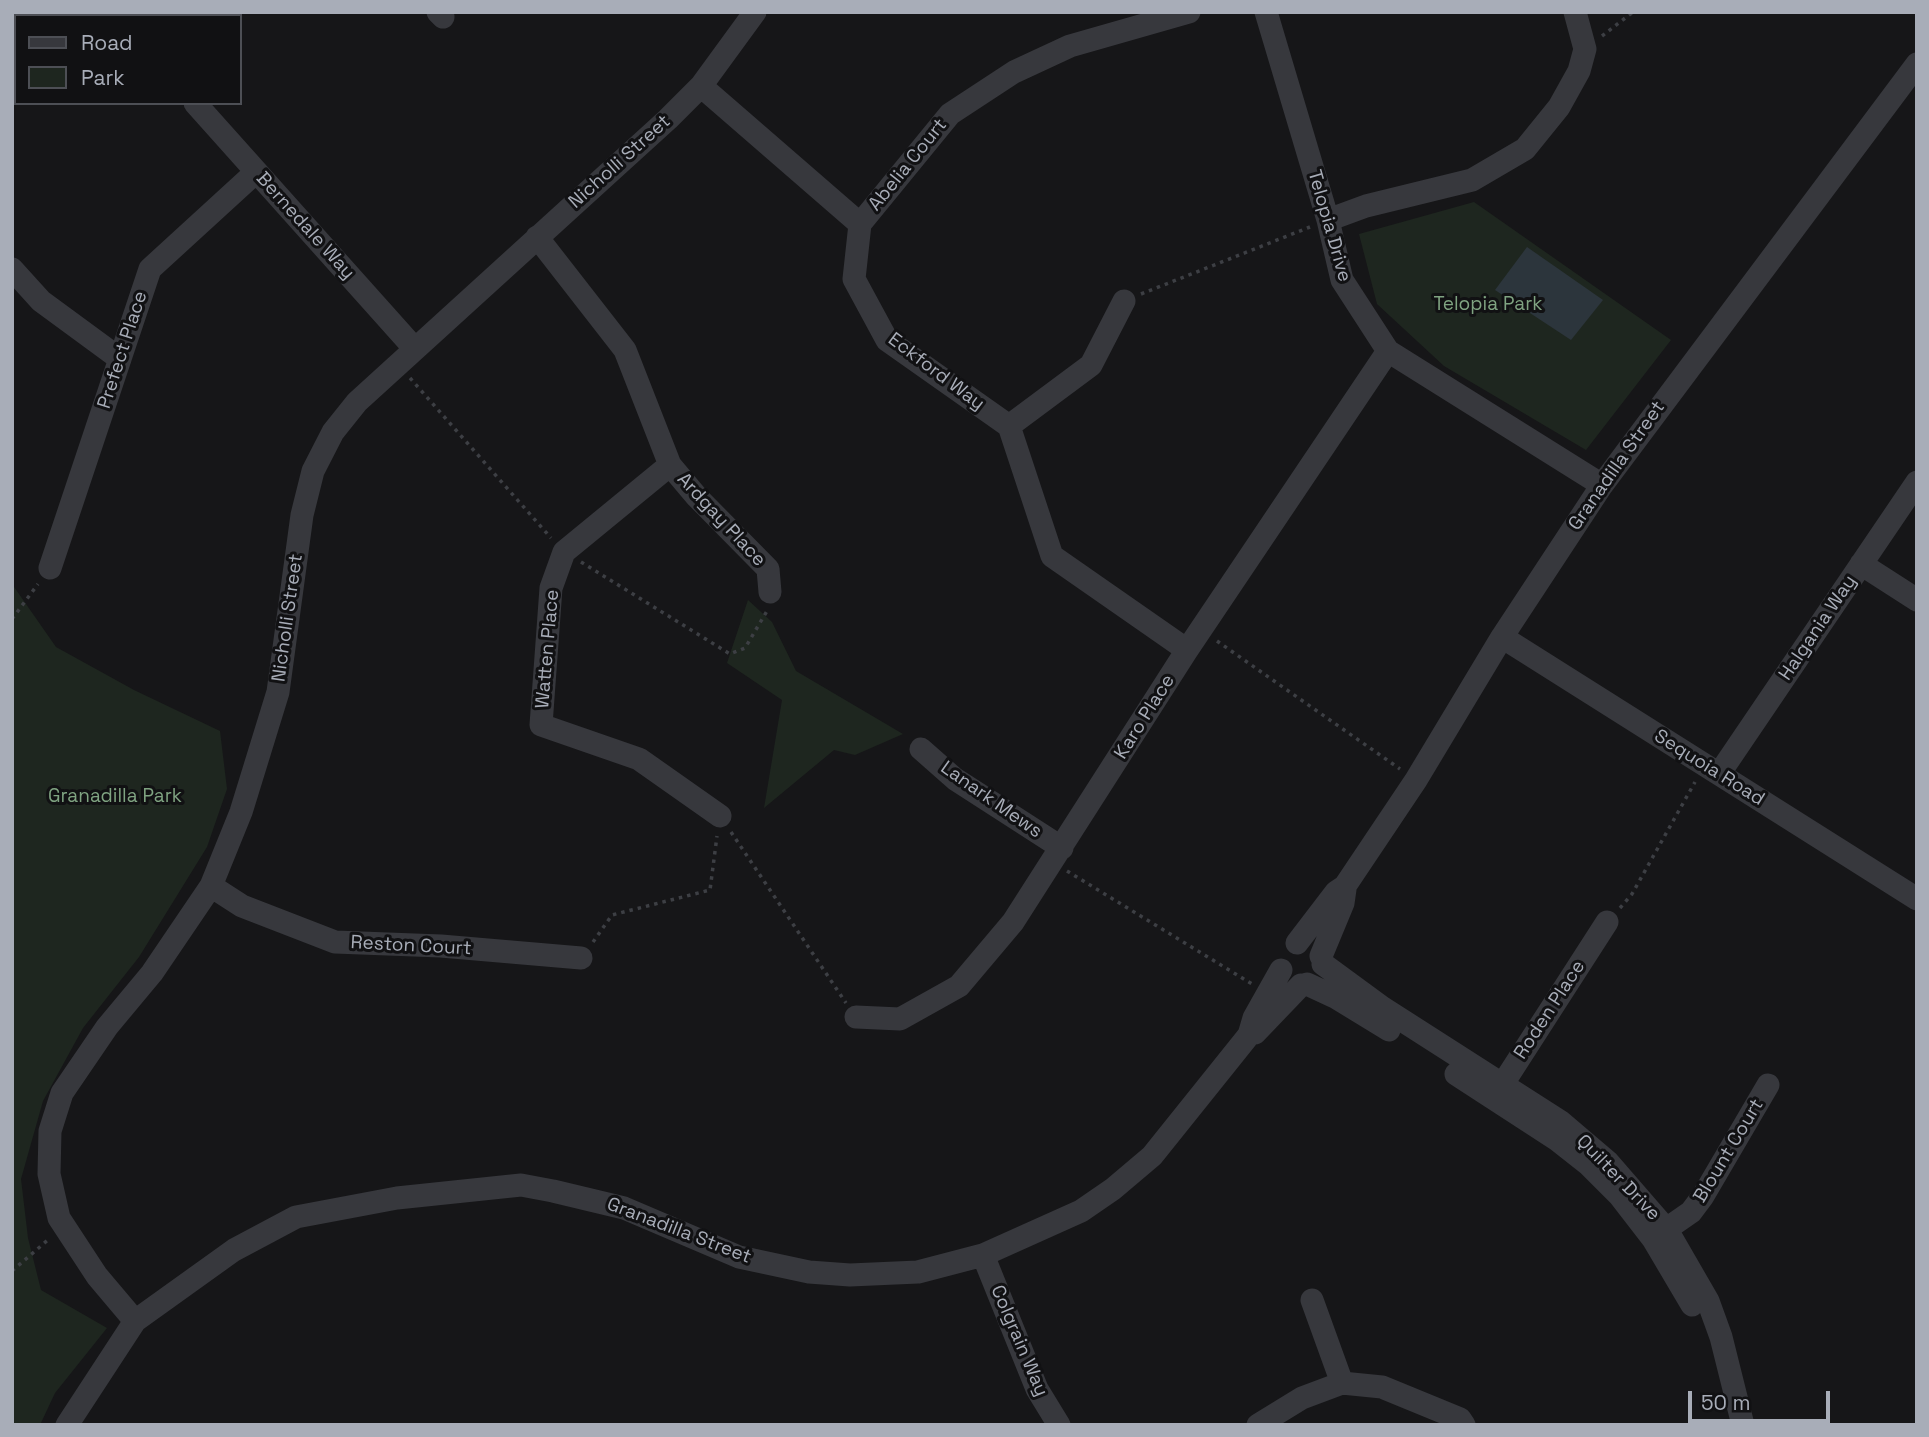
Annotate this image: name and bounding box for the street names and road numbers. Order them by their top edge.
street label: Nicholli Street [564,110,676,214]
street label: Abelia Court [864,114,952,216]
street label: Bernedale Way [251,168,359,284]
street label: Telopia Drive [1302,168,1356,284]
street label: Prefect Place [93,288,153,412]
street label: Eckford Way [883,328,989,416]
street label: Granadilla Street [1564,397,1670,535]
street label: Ardgay Place [672,468,770,572]
street label: Nicholli Street [268,553,308,683]
street label: Halgania Way [1774,571,1862,685]
street label: Watten Place [531,589,565,709]
street label: Karo Place [1110,671,1180,763]
street label: Sequoia Road [1650,725,1768,811]
street label: Lanark Mews [936,757,1046,843]
street label: Reston Court [350,931,472,961]
street label: Roden Place [1510,956,1590,1064]
street label: Blount Court [1689,1095,1769,1207]
street label: Quilter Drive [1571,1130,1665,1226]
street label: Granadilla Street [604,1193,754,1269]
street label: Colgrain Way [985,1282,1053,1400]

